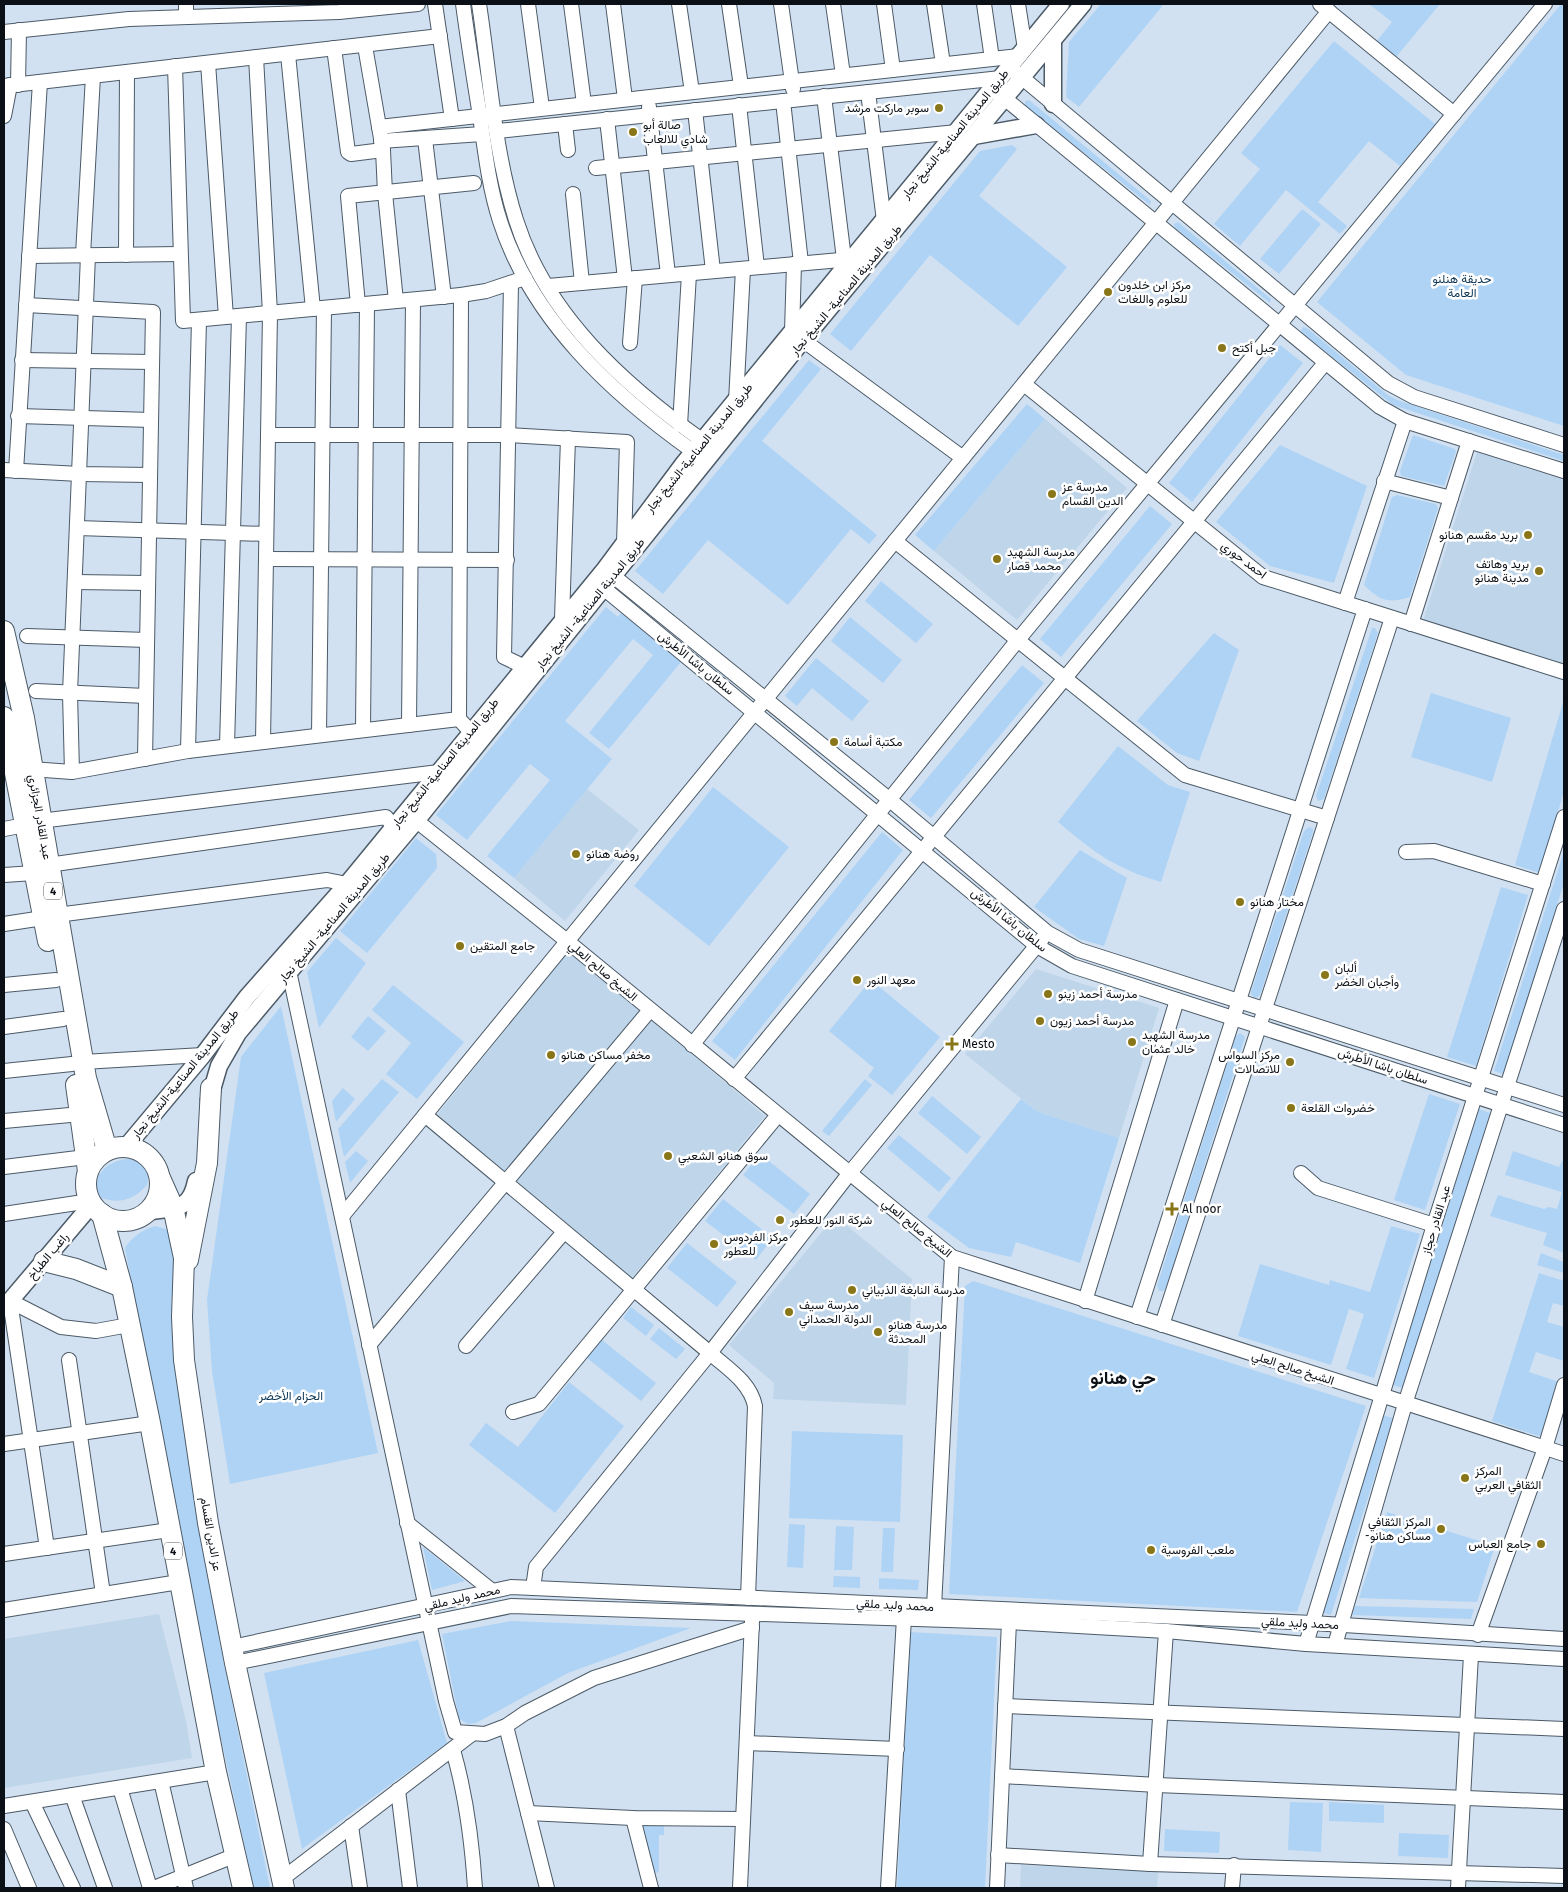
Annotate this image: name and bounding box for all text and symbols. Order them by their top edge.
street label: طريق المدينة الصناعية-الشيخ نجار [898,66,1013,204]
place label: سوبر ماركت مرشد [845,101,929,116]
marker: سوبر ماركت مرشد [933,102,945,114]
place label: صالة أبو شادي للالعاب [643,118,708,149]
marker: صالة أبو شادي للالعاب [627,126,639,138]
street label: طريق المدينة الصناعية- الشيخ نجار [787,222,906,360]
park label: حديقة هنلنو العامة [1432,272,1492,300]
place label: مركز ابن خلدون للعلوم واللغات [1118,278,1191,307]
marker: مركز ابن خلدون للعلوم واللغات [1102,286,1114,298]
place label: جبل أكتح [1232,341,1276,357]
marker: جبل أكتح [1216,342,1228,354]
street label: طريق المدينة الصناعية-الشيخ نجار [642,380,757,518]
place label: مدرسة عز الدين القسام [1061,480,1123,509]
marker: مدرسة عز الدين القسام [1046,488,1058,500]
place label: بريد مقسم هنانو [1439,528,1518,543]
marker: بريد مقسم هنانو [1522,529,1534,541]
street label: طريق المدينة الصناعية- الشيخ نجار [532,535,649,675]
street label: احمد حوري [1217,538,1269,584]
place label: مدرسة الشهيد محمد قصار [1006,545,1075,574]
marker: مدرسة الشهيد محمد قصار [991,553,1003,565]
place label: بريد وهاتف مدينة هنانو [1475,557,1529,586]
marker: بريد وهاتف مدينة هنانو [1533,565,1545,577]
street label: سلطان باشا الأطرش [655,628,737,699]
street label: طريق المدينة الصناعية-الشيخ نجار [388,695,503,833]
place label: مكتبة أسامة [844,735,902,749]
marker: مكتبة أسامة [828,736,840,748]
street label: عبد القادر الجزائري [23,773,54,861]
place label: روضة هنانو [586,847,639,862]
marker: روضة هنانو [570,848,582,860]
street label: طريق المدينة الصناعية- الشيخ نجار [275,850,394,988]
road number: 4 [44,882,62,899]
street label: سلطان باشا الأطرش [968,885,1050,956]
place label: مختار هنانو [1250,895,1304,910]
marker: مختار هنانو [1234,896,1246,908]
street label: الشيخ صالح العلي [564,938,640,1006]
place label: جامع المتقين [470,939,535,955]
marker: جامع المتقين [454,940,466,952]
place label: ألبان وأجبان الخضر [1334,961,1399,990]
marker: ألبان وأجبان الخضر [1319,969,1331,981]
place label: معهد النور [866,973,916,988]
marker: معهد النور [851,974,863,986]
place label: مدرسة أحمد زينو [1058,987,1137,1002]
marker: مدرسة أحمد زينو [1042,988,1054,1000]
street label: طريق المدينة الصناعية-الشيخ نجار [128,1006,243,1144]
place label: مدرسة أحمد زيون [1050,1014,1134,1029]
marker: مدرسة أحمد زيون [1034,1015,1046,1027]
place label: مدرسة الشهيد خالد عثمان [1142,1028,1210,1056]
marker: مدرسة الشهيد خالد عثمان [1126,1036,1138,1048]
place label: Mesto [962,1037,995,1051]
marker: Mesto [946,1038,958,1050]
street label: سلطان باشا الأطرش [1336,1045,1430,1088]
place label: مخفر مساكن هنانو [561,1048,650,1063]
place label: مركز السواس للاتصالات [1218,1048,1280,1076]
marker: مخفر مساكن هنانو [545,1049,557,1061]
marker: مركز السواس للاتصالات [1284,1056,1296,1068]
place label: خضروات القلعة [1301,1101,1375,1116]
marker: خضروات القلعة [1285,1102,1297,1114]
place label: سوق هنانو الشعبي [678,1149,768,1166]
marker: سوق هنانو الشعبي [662,1150,674,1162]
street label: عبد القادر حجاز [1419,1184,1454,1258]
street label: الشيخ صالح العلي [877,1196,955,1263]
place label: Al noor [1182,1202,1222,1216]
marker: Al noor [1166,1203,1178,1215]
place label: شركة النور للعطور [789,1213,872,1228]
marker: شركة النور للعطور [774,1214,786,1226]
street label: راغب الطباخ [25,1230,73,1283]
place label: مركز الفردوس للعطور [723,1230,788,1259]
marker: مركز الفردوس للعطور [708,1238,720,1250]
place label: مدرسة النابغة الذبياني [862,1283,965,1300]
marker: مدرسة النابغة الذبياني [846,1284,858,1296]
place label: مدرسة سيف الدولة الحمداني [799,1298,872,1329]
marker: مدرسة سيف الدولة الحمداني [783,1306,795,1318]
place label: مدرسة هنانو المحدثة [888,1318,947,1346]
marker: مدرسة هنانو المحدثة [872,1326,884,1338]
street label: الشيخ صالح العلي [1249,1348,1336,1391]
district label: حي هنانو [1090,1367,1156,1393]
park label: الحزام الأخضر [258,1389,323,1404]
place label: المركز الثقافي العربي [1474,1464,1541,1495]
marker: المركز الثقافي العربي [1459,1472,1471,1484]
street label: عز الدين القسام [197,1496,224,1572]
place label: المركز الثقافي -مساكن هنانو [1365,1515,1431,1544]
marker: المركز الثقافي -مساكن هنانو [1435,1523,1447,1535]
place label: جامع العباس [1468,1537,1531,1553]
marker: جامع العباس [1535,1538,1547,1550]
road number: 4 [164,1542,182,1560]
place label: ملعب الفروسية [1161,1543,1234,1558]
marker: ملعب الفروسية [1145,1544,1157,1556]
street label: محمد وليد ملقي [423,1582,502,1616]
street label: محمد وليد ملقي [856,1596,934,1617]
street label: محمد وليد ملقي [1261,1614,1339,1635]

